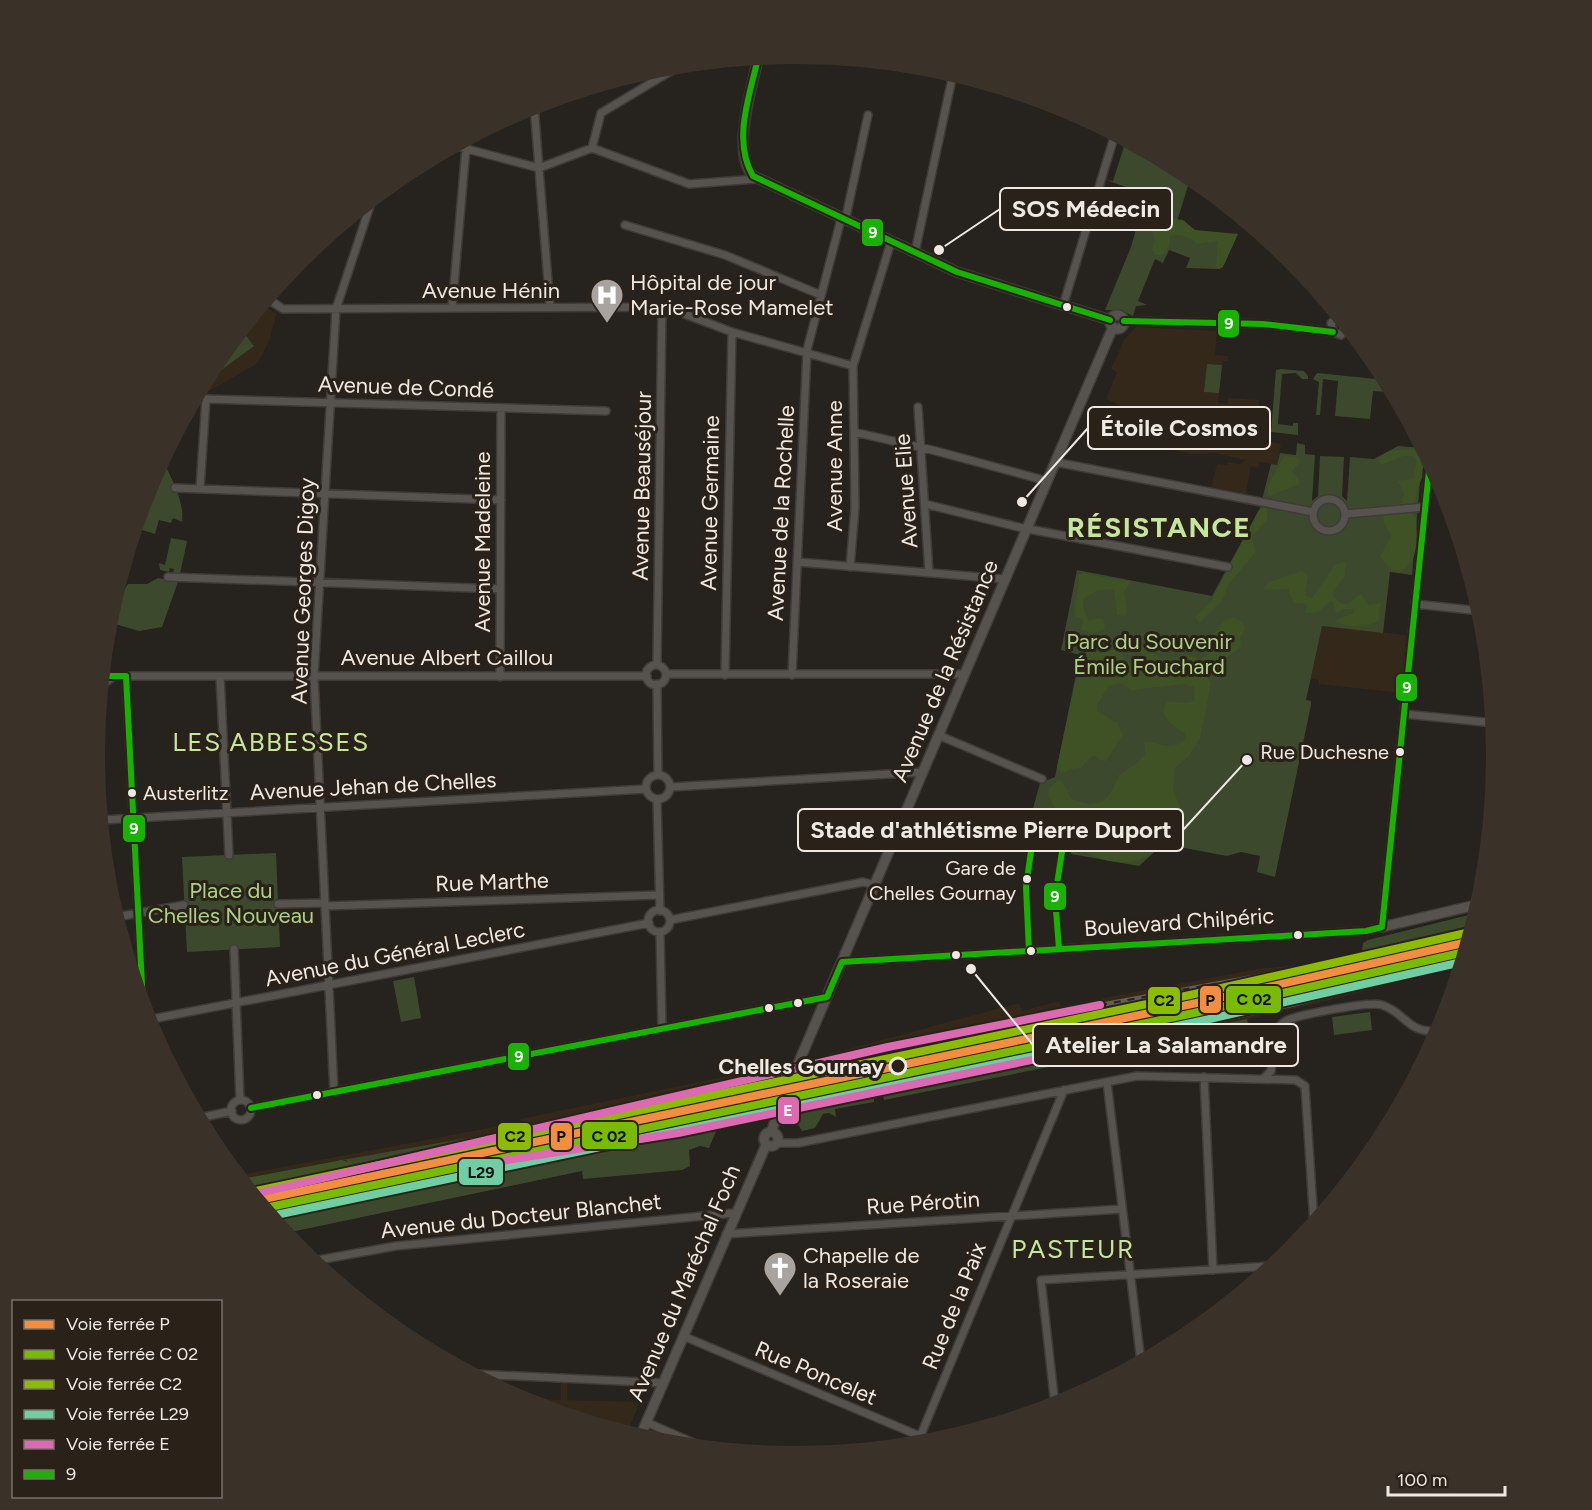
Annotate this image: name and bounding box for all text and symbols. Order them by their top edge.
callout: SOS Médecin [1000,188,1172,230]
text: SOS Médecin [1012,194,1160,223]
line badge: 9 [861,218,884,247]
text: 9 [868,223,878,242]
place label: Hôpital de jour Marie-Rose Mamelet [630,269,834,321]
street label: Avenue Hénin [422,277,560,304]
hospital icon: Hôpital de jour Marie-Rose Mamelet [589,277,625,324]
unlabelled marker [1061,301,1073,313]
line badge: 9 [1217,309,1240,338]
text: 9 [1224,314,1234,333]
street label: Avenue de Condé [318,370,494,404]
street label: Avenue Beauséjour [627,390,657,581]
street label: Avenue Anne [821,400,848,532]
street label: Avenue de la Rochelle [762,404,800,622]
callout: Étoile Cosmos [1088,407,1270,449]
text: Étoile Cosmos [1100,413,1258,442]
street label: Avenue Germaine [695,415,725,591]
street label: Avenue Elie [889,433,923,549]
street label: Avenue Madeleine [469,452,496,632]
street label: Avenue Georges Digoy [286,477,320,705]
district label: RÉSISTANCE [1067,510,1251,544]
street label: Avenue de la Résistance [886,556,1004,786]
park label: Parc du Souvenir Émile Fouchard [1066,628,1232,680]
street label: Avenue Albert Caillou [341,644,553,671]
line badge: 9 [1395,673,1418,702]
text: 9 [1402,678,1412,697]
district label: LES ABBESSES [172,726,370,758]
place label: Rue Duchesne [1260,740,1389,764]
marker: Rue Duchesne [1394,746,1406,758]
street label: Avenue Jehan de Chelles [249,766,497,806]
place label: Austerlitz [143,781,229,805]
marker: Austerlitz [126,787,138,799]
callout: Stade d'athlétisme Pierre Duport [798,809,1183,851]
line badge: 9 [122,814,146,843]
text: Stade d'athlétisme Pierre Duport [810,815,1172,844]
text: 9 [129,819,139,838]
place label: Gare de Chelles Gournay [869,856,1016,905]
street label: Rue Marthe [435,867,549,897]
marker: Gare de Chelles Gournay [1021,873,1033,885]
park label: Place du Chelles Nouveau [148,877,314,929]
line badge: 9 [1043,882,1067,911]
text: 9 [1050,887,1060,906]
street label: Boulevard Chilpéric [1083,902,1275,942]
street label: Avenue du Général Leclerc [263,916,527,992]
unlabelled marker [1292,929,1304,941]
unlabelled marker [1025,945,1037,957]
unlabelled marker [950,949,962,961]
line badge: P [1199,985,1222,1014]
line badge: C 02 [1225,985,1282,1014]
line badge: C2 [1147,986,1181,1015]
text: C 02 [1236,990,1272,1009]
text: C2 [1154,991,1174,1010]
text: P [1205,991,1215,1010]
unlabelled marker [792,997,804,1009]
unlabelled marker [763,1002,775,1014]
callout: Atelier La Salamandre [1033,1024,1298,1066]
text: Atelier La Salamandre [1045,1030,1287,1059]
line badge: 9 [507,1042,530,1071]
text: 9 [514,1047,524,1066]
place label: Chelles Gournay [718,1053,884,1080]
marker: Chelles Gournay [889,1057,907,1075]
unlabelled marker [311,1089,323,1101]
line badge: E [777,1096,800,1125]
text: E [783,1101,793,1120]
line badge: C 02 [581,1121,638,1150]
line badge: C2 [497,1122,532,1151]
line badge: P [550,1122,573,1151]
text: C2 [505,1127,525,1146]
text: P [556,1127,566,1146]
text: C 02 [591,1127,627,1146]
line badge: L29 [458,1158,504,1186]
street label: Avenue du Maréchal Foch [622,1161,746,1405]
text: L29 [467,1163,495,1182]
street label: Rue Pérotin [865,1186,981,1220]
street label: Avenue du Docteur Blanchet [379,1188,663,1244]
district label: PASTEUR [1011,1233,1135,1265]
street label: Rue de la Paix [916,1238,992,1373]
place label: Chapelle de la Roseraie [803,1242,919,1294]
church icon: Chapelle de la Roseraie [762,1250,798,1297]
legend [12,1300,222,1498]
text: Voie ferrée P [66,1313,170,1335]
street label: Rue Poncelet [751,1335,881,1411]
text: Voie ferrée C 02 [66,1343,198,1365]
text: Voie ferrée C2 [66,1373,182,1395]
text: Voie ferrée L29 [66,1403,189,1425]
text: Voie ferrée E [66,1433,170,1455]
scale bar [1388,1459,1505,1497]
text: 9 [66,1463,76,1485]
text: 100 m [1397,1469,1447,1491]

